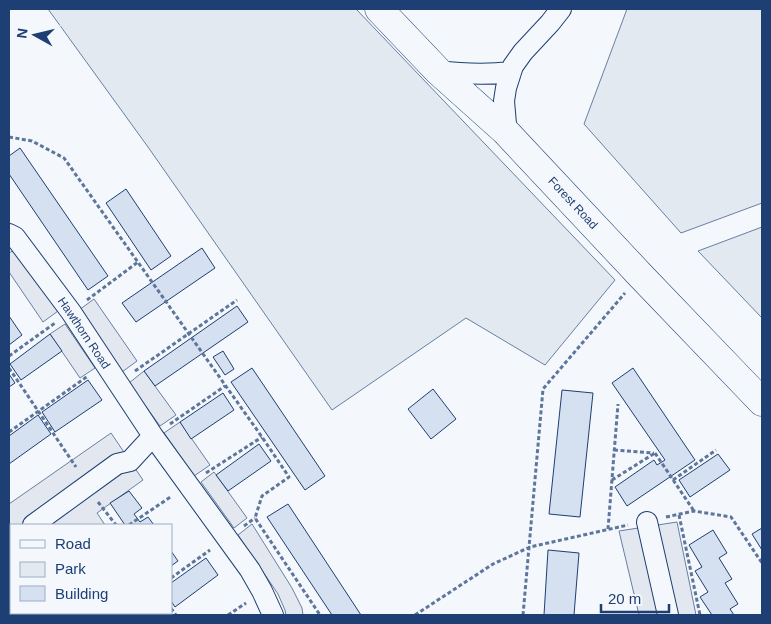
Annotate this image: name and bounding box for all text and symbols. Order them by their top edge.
north arrow [10,10,60,60]
text: N [13,27,31,39]
street label: Forest Road [545,174,601,232]
street label: Hawthorn Road [55,295,113,371]
legend [10,524,172,614]
text: Road [55,535,91,552]
text: Park [55,560,86,577]
scale bar [601,582,668,614]
text: Building [55,585,108,602]
text: 20 m [608,590,641,607]

